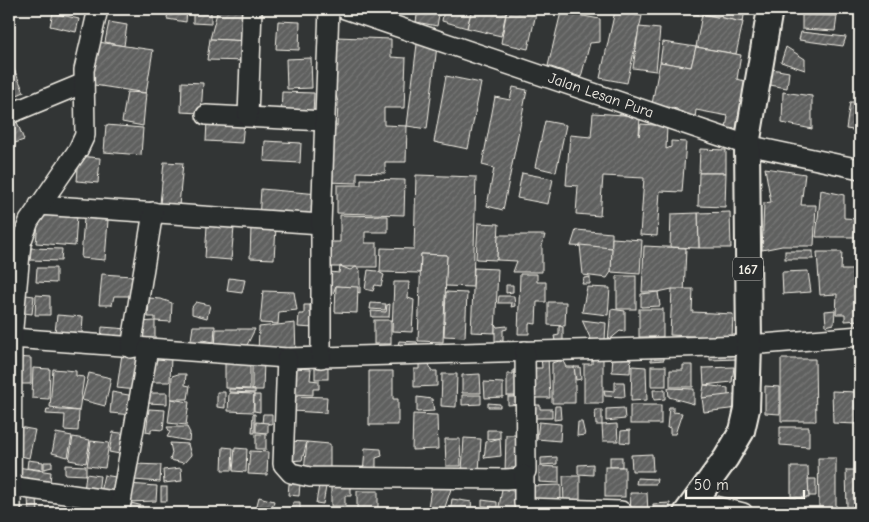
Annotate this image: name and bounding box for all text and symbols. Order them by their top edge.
street label: Jalan Lesan Pura [546,69,656,121]
road number: 167 [733,258,763,280]
scale bar [686,467,804,499]
text: 50 m [694,476,729,494]

